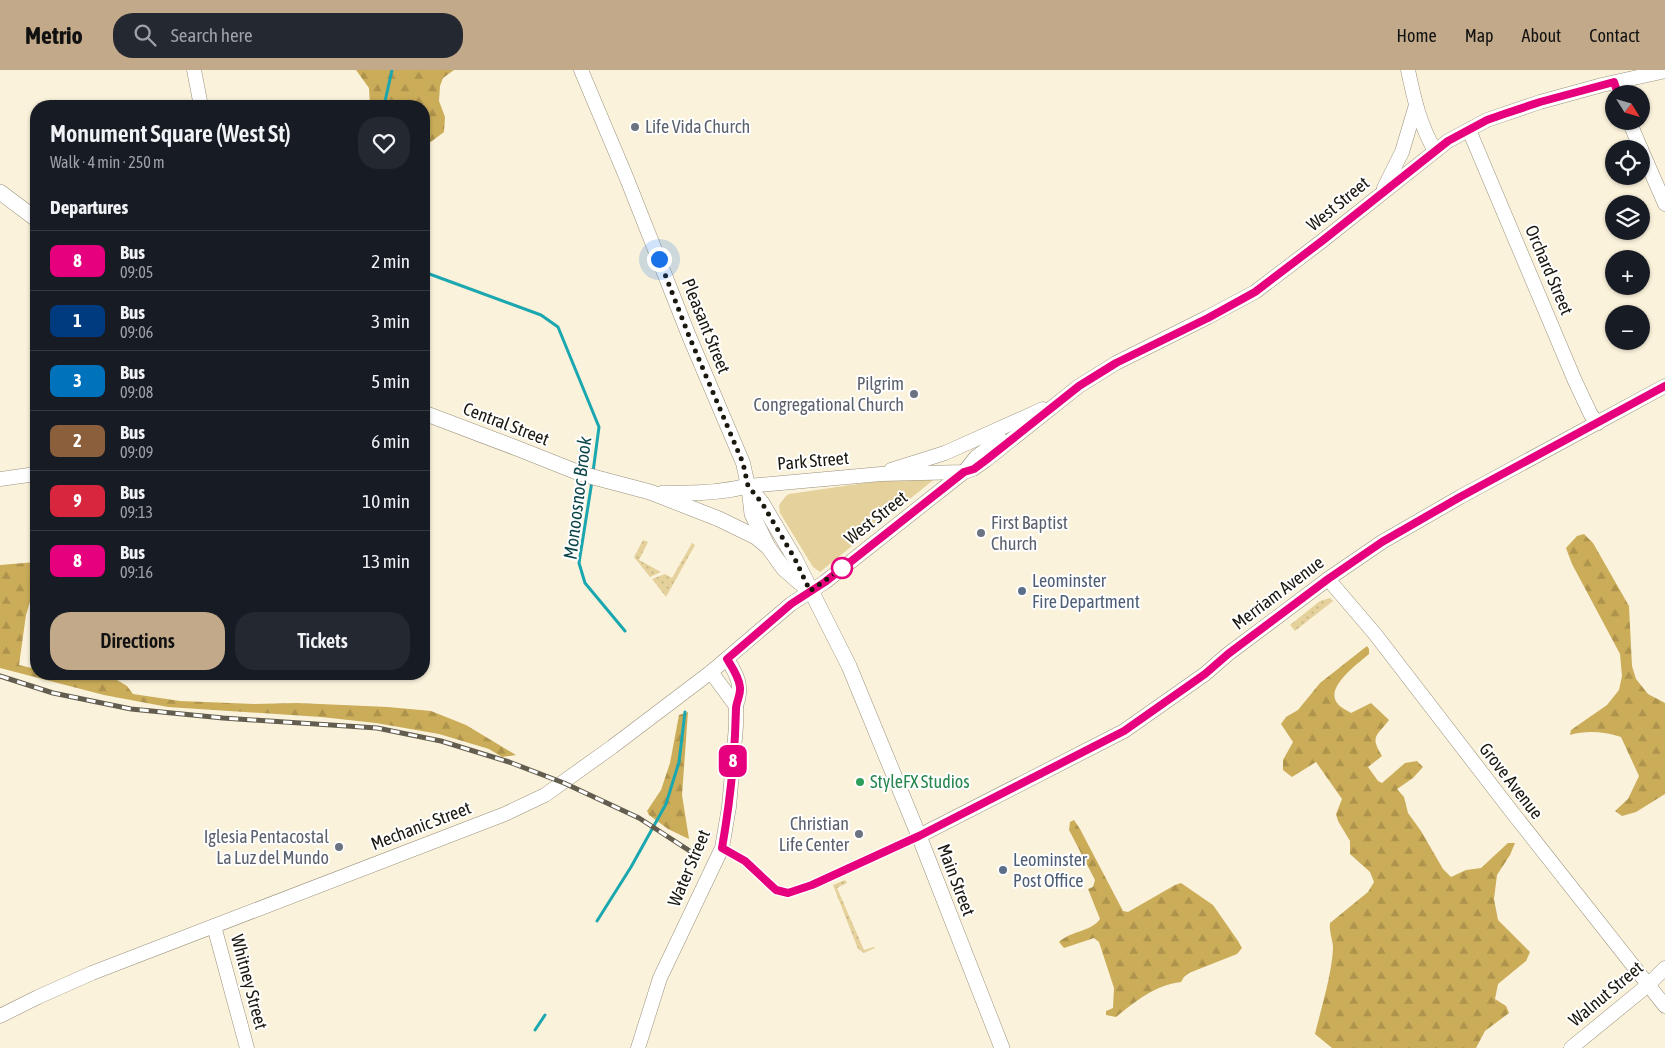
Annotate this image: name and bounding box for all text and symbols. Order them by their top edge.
search box [113,13,463,58]
icon: search [131,21,159,49]
text: Metrio [25,22,83,49]
text: Search here [171,24,253,46]
text: Home [1397,25,1437,46]
text: Map [1465,25,1494,46]
text: About [1522,25,1561,46]
text: Contact [1589,25,1640,46]
north arrow [1605,85,1650,130]
map controls [1605,85,1650,350]
place label: Life Vida Church [645,116,750,137]
button: heart [358,117,410,169]
text: Monument Square (West St) [50,120,291,147]
marker: Life Vida Church [629,121,641,133]
button: locate [1605,140,1650,185]
text: Walk · 4 min · 250 m [50,153,164,171]
street label: West Street [1302,172,1373,235]
button: layers [1605,195,1650,240]
text: Departures [50,196,128,218]
street label: Orchard Street [1521,222,1578,318]
text: Bus [120,241,145,263]
your location [647,247,672,272]
text: 8 [73,250,82,271]
text: 2 min [371,250,410,272]
button: + [1605,250,1650,295]
text: 09:05 [120,263,153,281]
street label: Pleasant Street [678,275,735,376]
text: Bus [120,301,145,323]
button: − [1605,305,1650,350]
text: 1 [73,310,82,331]
text: 3 min [371,310,410,332]
text: 09:06 [120,323,153,341]
text: Bus [120,361,145,383]
text: 3 [73,370,82,391]
text: 5 min [371,370,410,392]
place label: Pilgrim Congregational Church [753,373,904,415]
text: 09:08 [120,383,153,401]
marker: Pilgrim Congregational Church [908,388,920,400]
street label: Central Street [460,398,552,450]
text: Bus [120,421,145,443]
text: 2 [73,430,82,451]
text: 6 min [371,430,410,452]
water label: Monoosnoc Brook [559,435,596,561]
text: 09:09 [120,443,153,461]
street label: Park Street [776,447,850,474]
text: Bus [120,481,145,503]
street label: West Street [840,486,911,549]
text: 9 [73,490,82,511]
text: 10 min [362,490,410,512]
text: 09:13 [120,503,153,521]
place label: First Baptist Church [991,512,1068,554]
marker: First Baptist Church [975,527,987,539]
text: Bus [120,541,145,563]
text: 8 [73,550,82,571]
text: 13 min [362,550,410,572]
street label: Merriam Avenue [1228,552,1327,634]
unlabelled marker [831,557,853,579]
text: 09:16 [120,563,153,581]
place label: Leominster Fire Department [1032,570,1140,612]
marker: Leominster Fire Department [1016,585,1028,597]
button: Directions [50,612,225,670]
button: Tickets [235,612,410,670]
street label: Grove Avenue [1475,738,1548,823]
line badge: 8 [717,745,749,777]
text: 8 [729,750,737,771]
place label: StyleFX Studios [870,771,970,792]
marker: StyleFX Studios [854,776,866,788]
street label: Mechanic Street [368,797,474,854]
place label: Christian Life Center [779,813,850,855]
place label: Iglesia Pentacostal La Luz del Mundo [204,826,329,868]
street label: Water Street [663,826,714,909]
marker: Christian Life Center [853,828,865,840]
marker: Iglesia Pentacostal La Luz del Mundo [333,841,345,853]
street label: Main Street [933,841,980,919]
place label: Leominster Post Office [1013,849,1088,891]
marker: Leominster Post Office [997,864,1009,876]
street label: Whitney Street [227,932,272,1032]
street label: Walnut Street [1564,957,1647,1031]

